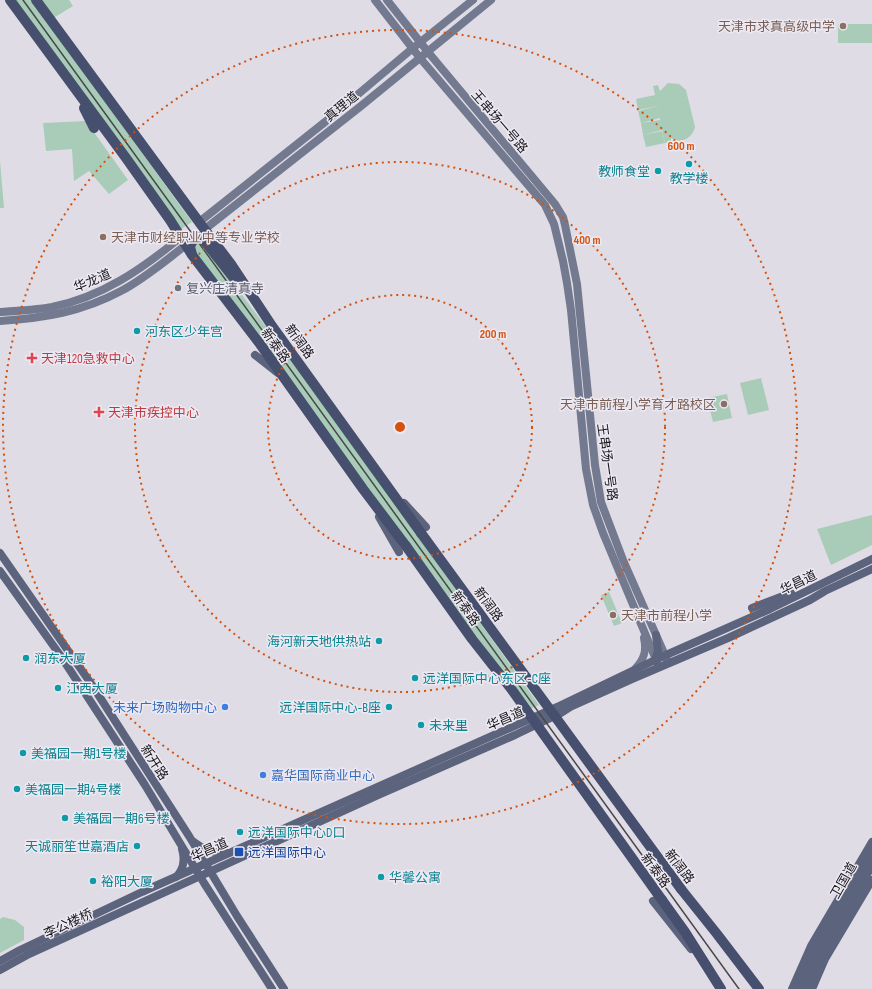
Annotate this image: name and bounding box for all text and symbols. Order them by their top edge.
place label: 天津市求真高级中学 [718,19,835,35]
marker: 天津市求真高级中学 [838,21,848,31]
street label: 王串场一号路 [468,87,531,156]
street label: 真理道 [321,88,362,125]
text: 600 m [668,139,694,154]
marker: 教学楼 [684,159,694,169]
place label: 教师食堂 [598,164,650,180]
marker: 教师食堂 [653,166,663,176]
place label: 教学楼 [669,171,709,187]
place label: 天津市财经职业中等专业学校 [111,230,280,246]
marker: 天津市财经职业中等专业学校 [98,232,108,242]
text: 400 m [574,233,600,248]
street label: 华龙道 [71,266,113,296]
place label: 复兴庄清真寺 [186,281,264,297]
marker: 复兴庄清真寺 [173,283,183,293]
street label: 新阔路 [281,321,317,362]
place label: 河东区少年宫 [145,324,223,340]
street label: 新泰路 [257,325,293,366]
marker: 河东区少年宫 [132,326,142,336]
text: 200 m [480,327,506,342]
place label: 天津120急救中心 [41,351,135,367]
marker: 天津120急救中心 [26,352,38,364]
place label: 天津市前程小学育才路校区 [560,397,716,413]
marker: 天津市前程小学育才路校区 [719,399,729,409]
place label: 天津市疾控中心 [108,405,199,421]
marker: 天津市疾控中心 [93,406,105,418]
centre of rings [393,420,407,434]
street label: 王串场一号路 [594,422,620,502]
street label: 华昌道 [777,567,819,599]
street label: 新阔路 [470,584,506,625]
street label: 新泰路 [447,588,483,629]
place label: 天津市前程小学 [621,608,712,624]
marker: 天津市前程小学 [608,610,618,620]
place label: 海河新天地供热站 [267,634,371,650]
marker: 海河新天地供热站 [374,636,384,646]
place label: 润东大厦 [34,651,86,667]
marker: 润东大厦 [21,653,31,663]
place label: 远洋国际中心东区-C座 [423,671,551,687]
marker: 远洋国际中心东区-C座 [410,673,420,683]
place label: 江西大厦 [66,681,118,697]
marker: 江西大厦 [53,683,63,693]
place label: 未来广场购物中心 [113,700,217,716]
place label: 远洋国际中心-B座 [279,700,381,716]
marker: 未来广场购物中心 [220,702,230,712]
marker: 远洋国际中心-B座 [384,702,394,712]
street label: 华昌道 [484,704,526,734]
place label: 未来里 [429,718,468,734]
marker: 未来里 [416,720,426,730]
street label: 新开路 [137,742,171,783]
place label: 美福园一期1号楼 [31,746,127,762]
marker: 美福园一期1号楼 [18,748,28,758]
place label: 嘉华国际商业中心 [271,768,375,784]
marker: 嘉华国际商业中心 [258,770,268,780]
place label: 美福园一期4号楼 [25,782,121,798]
marker: 美福园一期4号楼 [12,784,22,794]
place label: 美福园一期6号楼 [73,811,170,827]
marker: 美福园一期6号楼 [60,813,70,823]
place label: 远洋国际中心D口 [248,825,345,841]
marker: 远洋国际中心D口 [235,827,245,837]
street label: 华昌道 [188,835,230,865]
place label: 天诚丽笙世嘉酒店 [25,839,129,855]
marker: 天诚丽笙世嘉酒店 [132,841,142,851]
place label: 远洋国际中心 [248,845,326,861]
marker: 远洋国际中心 [233,846,245,858]
street label: 新阔路 [661,846,697,887]
street label: 新泰路 [637,850,673,891]
street label: 卫国道 [827,860,861,901]
place label: 华馨公寓 [389,870,441,886]
marker: 华馨公寓 [376,872,386,882]
place label: 裕阳大厦 [101,874,153,890]
marker: 裕阳大厦 [88,876,98,886]
street label: 李公楼桥 [41,906,95,942]

